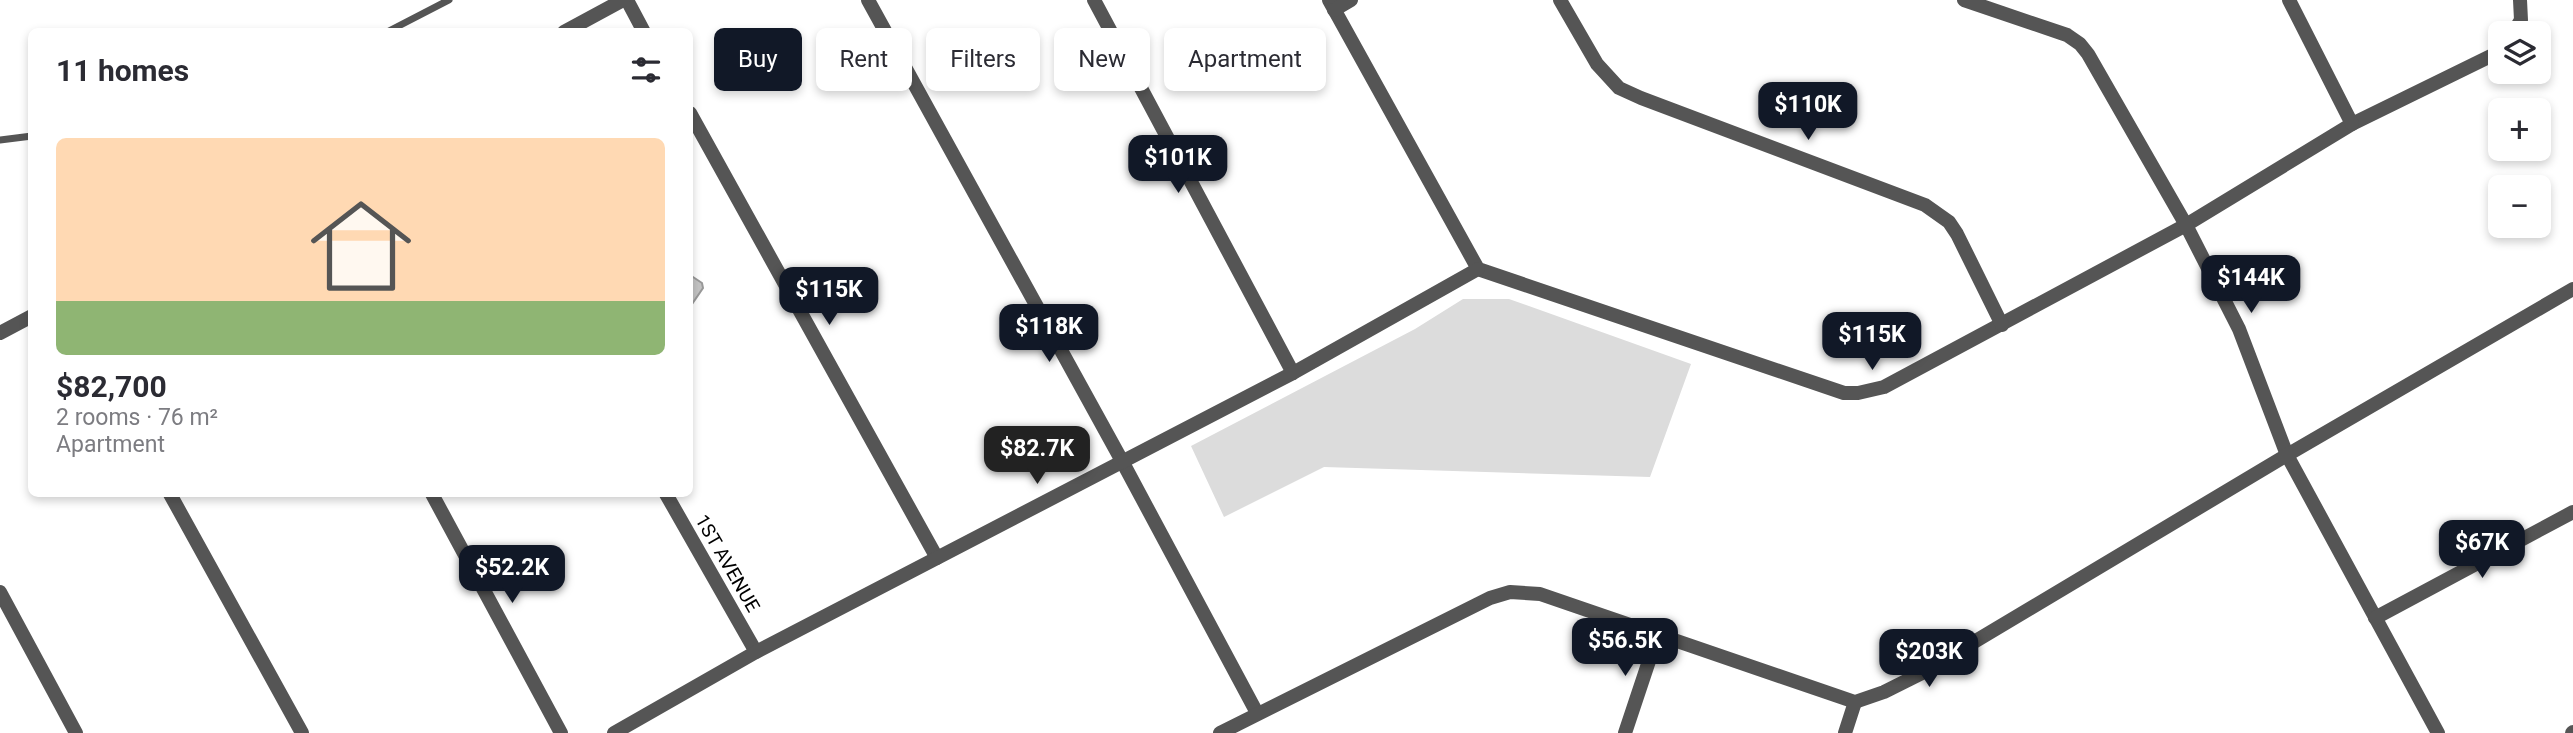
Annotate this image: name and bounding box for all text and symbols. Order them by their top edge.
map controls [2488,21,2551,238]
button: layers [2488,21,2551,84]
chip: Buy [714,28,802,91]
chip: Rent [816,28,912,91]
chip: Filters [926,28,1040,91]
chip: New [1054,28,1150,91]
chip: Apartment [1164,28,1326,91]
icon: filters [627,51,665,89]
text: 11 homes [56,53,189,88]
pin: $110K [1759,82,1857,142]
text: $110K [1774,91,1842,118]
button: + [2488,98,2551,161]
pin: $101K [1129,136,1227,195]
text: $101K [1144,144,1212,171]
button: − [2488,175,2551,238]
icon: home [298,183,424,309]
pin: $144K [2202,256,2300,315]
text: $144K [2217,264,2285,291]
pin: $115K [780,268,878,327]
text: $115K [795,276,863,303]
pin: $118K [1000,304,1098,364]
pin: $115K [1823,312,1921,372]
text: $118K [1015,313,1083,340]
text: $115K [1838,321,1906,348]
text: $82,700 [56,369,167,404]
text: 2 rooms · 76 m² [56,404,218,431]
pin: $82.7K [980,426,1094,486]
text: Apartment [56,431,165,458]
text: $82.7K [1000,435,1074,462]
street label: 1ST AVENUE [690,510,765,616]
pin: $67K [2441,520,2523,580]
text: $67K [2455,529,2509,556]
pin: $52.2K [455,546,569,605]
text: $52.2K [475,554,549,581]
pin: $56.5K [1568,618,1682,678]
text: $56.5K [1588,627,1662,654]
pin: $203K [1880,630,1978,689]
text: $203K [1895,638,1963,665]

